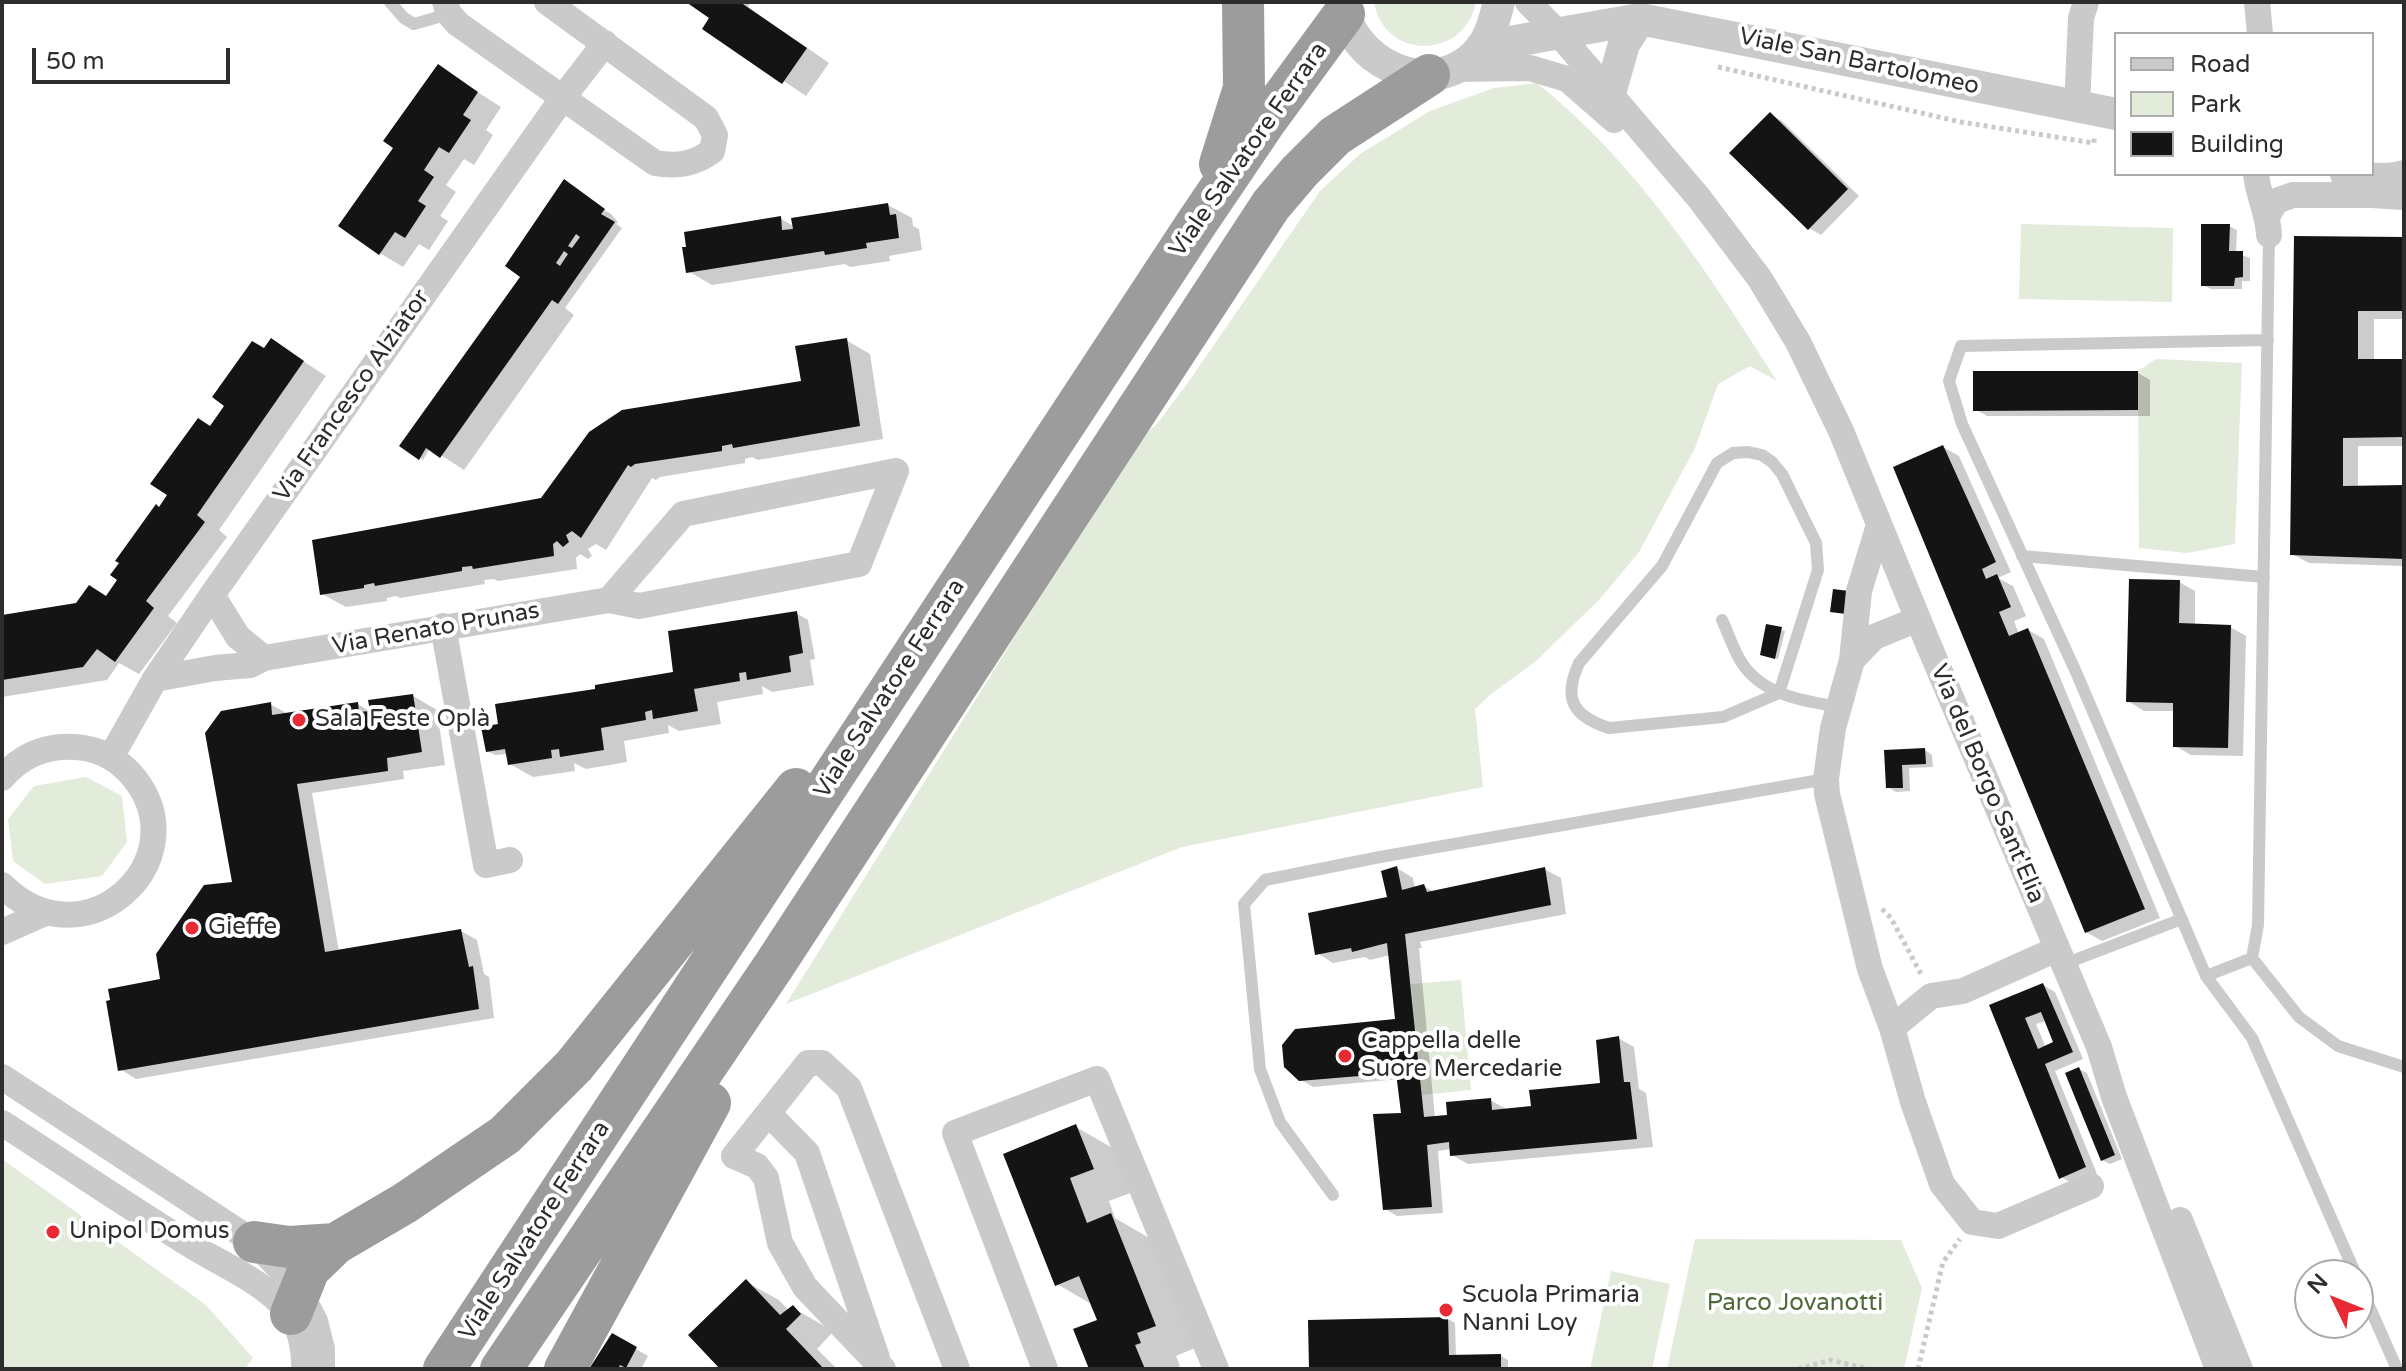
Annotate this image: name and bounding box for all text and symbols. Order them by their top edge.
street label: Viale San Bartolomeo [1736,22,1982,102]
scale bar [36,32,234,82]
legend [2114,32,2374,176]
street label: Viale Salvatore Ferrara [1164,37,1334,263]
text: 50 m [46,47,104,76]
text: Road [2190,50,2250,79]
text: Park [2190,90,2241,119]
text: Building [2190,130,2284,159]
street label: Via Francesco Alziator [268,284,436,508]
street label: Viale Salvatore Ferrara [808,574,972,804]
street label: Via Renato Prunas [330,597,542,661]
street label: Via del Borgo Sant'Elia [1924,660,2050,908]
place label: Sala Feste Oplà [315,706,490,734]
marker: Sala Feste Oplà [290,711,308,729]
place label: Gieffe [208,914,277,942]
marker: Gieffe [183,919,201,937]
place label: Cappella delle Suore Mercedarie [1361,1028,1562,1084]
marker: Cappella delle Suore Mercedarie [1336,1047,1354,1065]
street label: Viale Salvatore Ferrara [453,1116,617,1346]
place label: Unipol Domus [69,1218,230,1246]
marker: Unipol Domus [44,1223,62,1241]
north arrow [2294,1259,2374,1339]
text: N [2302,1269,2333,1299]
place label: Scuola Primaria Nanni Loy [1462,1282,1640,1338]
park label: Parco Jovanotti [1707,1290,1883,1318]
marker: Scuola Primaria Nanni Loy [1437,1301,1455,1319]

